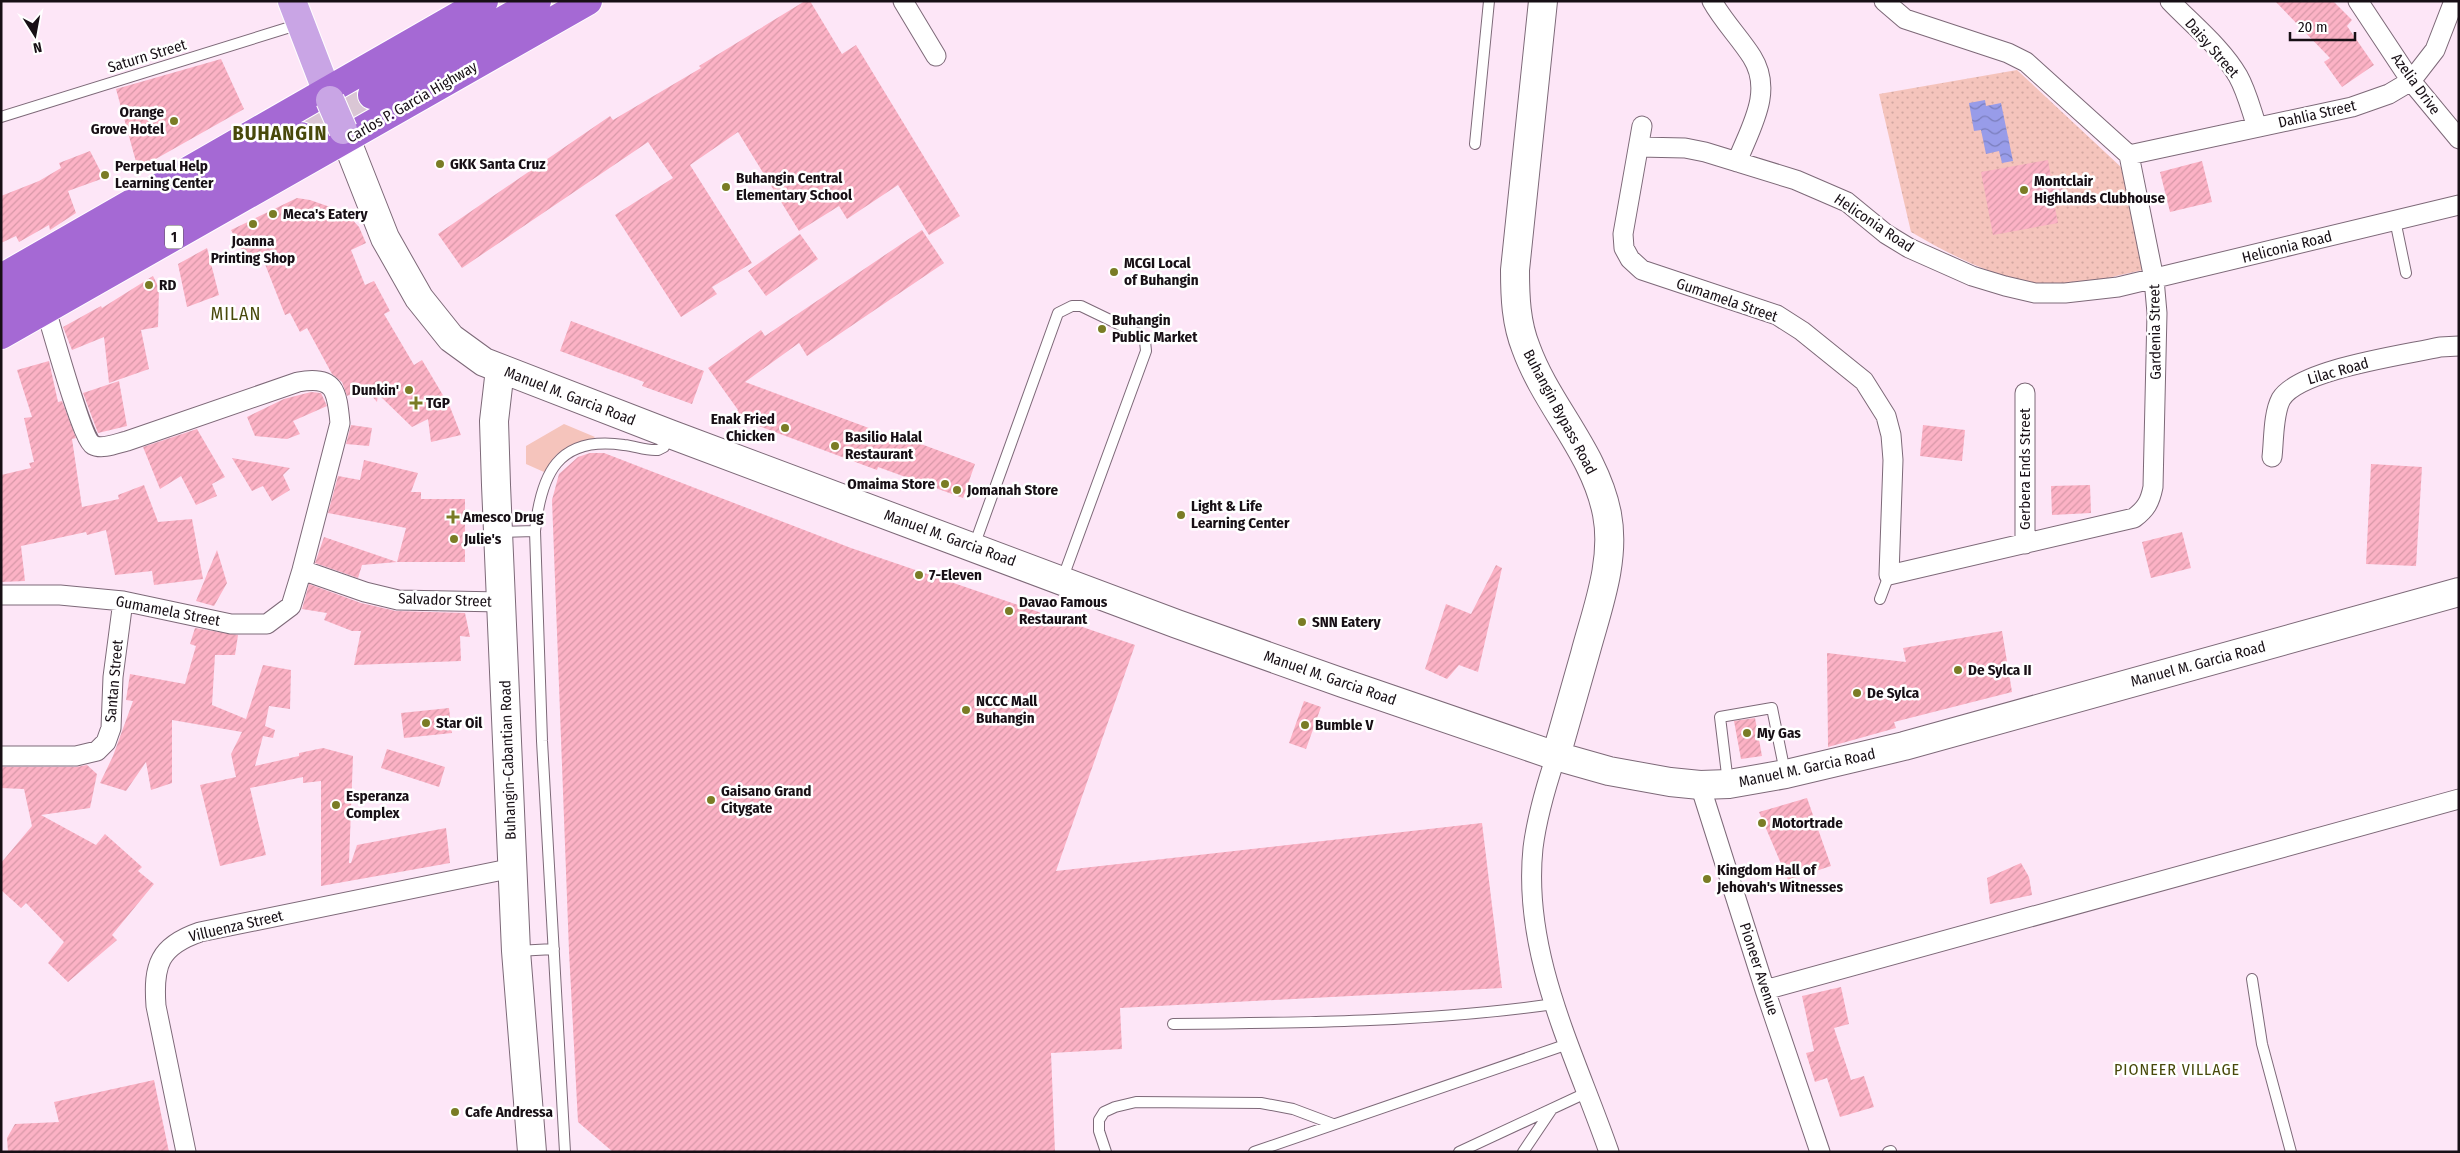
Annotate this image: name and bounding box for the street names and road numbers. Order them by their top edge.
street label: Daisy Street [2181,15,2243,82]
street label: Saturn Street [106,36,188,76]
street label: Azelia Drive [2388,50,2444,118]
street label: Carlos P. Garcia Highway [344,57,481,147]
street label: Dahlia Street [2276,96,2358,132]
street label: Heliconia Road [1831,190,1917,256]
road number: 1 [165,226,183,248]
street label: Heliconia Road [2240,227,2334,267]
street label: Gumamela Street [1674,274,1780,326]
street label: Gardenia Street [2145,284,2165,380]
street label: Buhangin Bypass Road [1519,347,1601,477]
street label: Lilac Road [2305,354,2371,388]
street label: Manuel M. Garcia Road [502,363,638,429]
street label: Gerbera Ends Street [2016,408,2034,530]
street label: Manuel M. Garcia Road [882,506,1018,570]
street label: Salvador Street [398,589,492,611]
street label: Gumamela Street [114,592,222,630]
street label: Manuel M. Garcia Road [2129,637,2267,691]
street label: Santan Street [101,639,127,723]
street label: Manuel M. Garcia Road [1261,647,1399,709]
street label: Buhangin-Cabantian Road [496,680,520,840]
street label: Manuel M. Garcia Road [1737,745,1877,791]
street label: Villuenza Street [187,906,285,946]
street label: Pioneer Avenue [1736,921,1782,1017]

